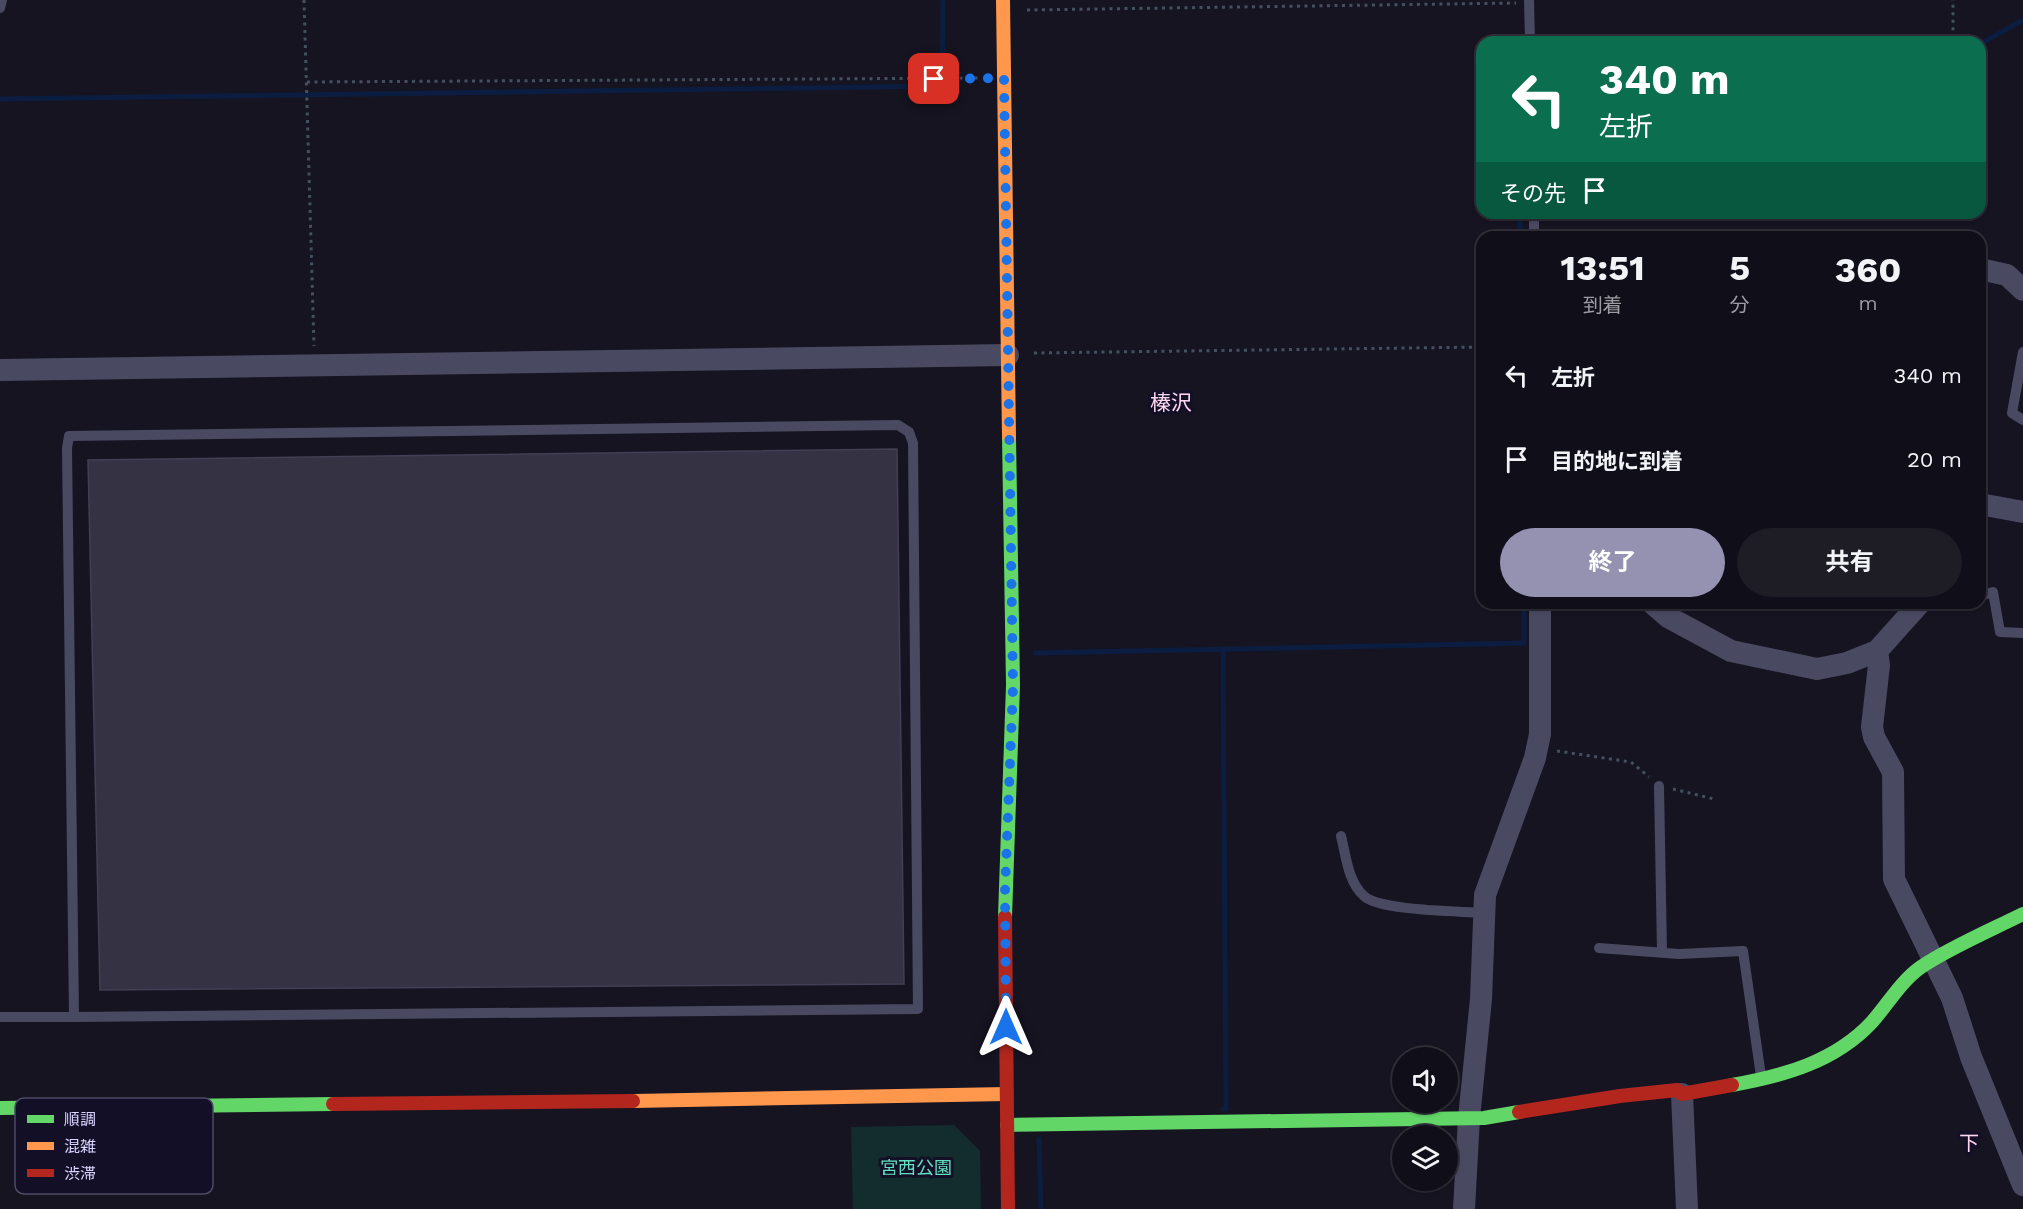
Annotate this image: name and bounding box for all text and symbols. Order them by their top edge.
pin [908,53,959,104]
text: 340 m [1599,55,1730,104]
icon: left [1500,60,1578,138]
icon: arrive [917,62,950,95]
text: 左折 [1599,111,1653,143]
icon: arrive [1578,174,1611,207]
text: その先 [1500,181,1566,206]
text: 13:51 [1561,247,1645,289]
text: 5 [1729,247,1750,289]
text: 360 [1835,249,1901,291]
text: m [1859,291,1878,315]
text: 到着 [1583,293,1623,317]
text: 分 [1730,293,1750,317]
icon: left [1500,359,1533,392]
text: 340 m [1894,363,1962,388]
text: 左折 [1551,365,1595,390]
district label: 榛沢 [1150,390,1192,415]
icon: arrive [1500,443,1533,476]
text: 20 m [1907,447,1962,472]
text: 目的地に到着 [1551,449,1683,474]
button: 終了 [1500,528,1725,597]
button: 共有 [1737,528,1962,597]
position arrow [974,995,1038,1059]
map controls [1392,1047,1458,1191]
button: sound [1392,1047,1458,1113]
legend [15,1098,213,1194]
text: 順調 [64,1110,96,1129]
button: layers [1392,1125,1458,1191]
district label: 下 [1959,1131,1979,1155]
text: 混雑 [64,1137,96,1156]
park label: 宮西公園 [880,1157,952,1178]
text: 渋滞 [64,1164,96,1183]

